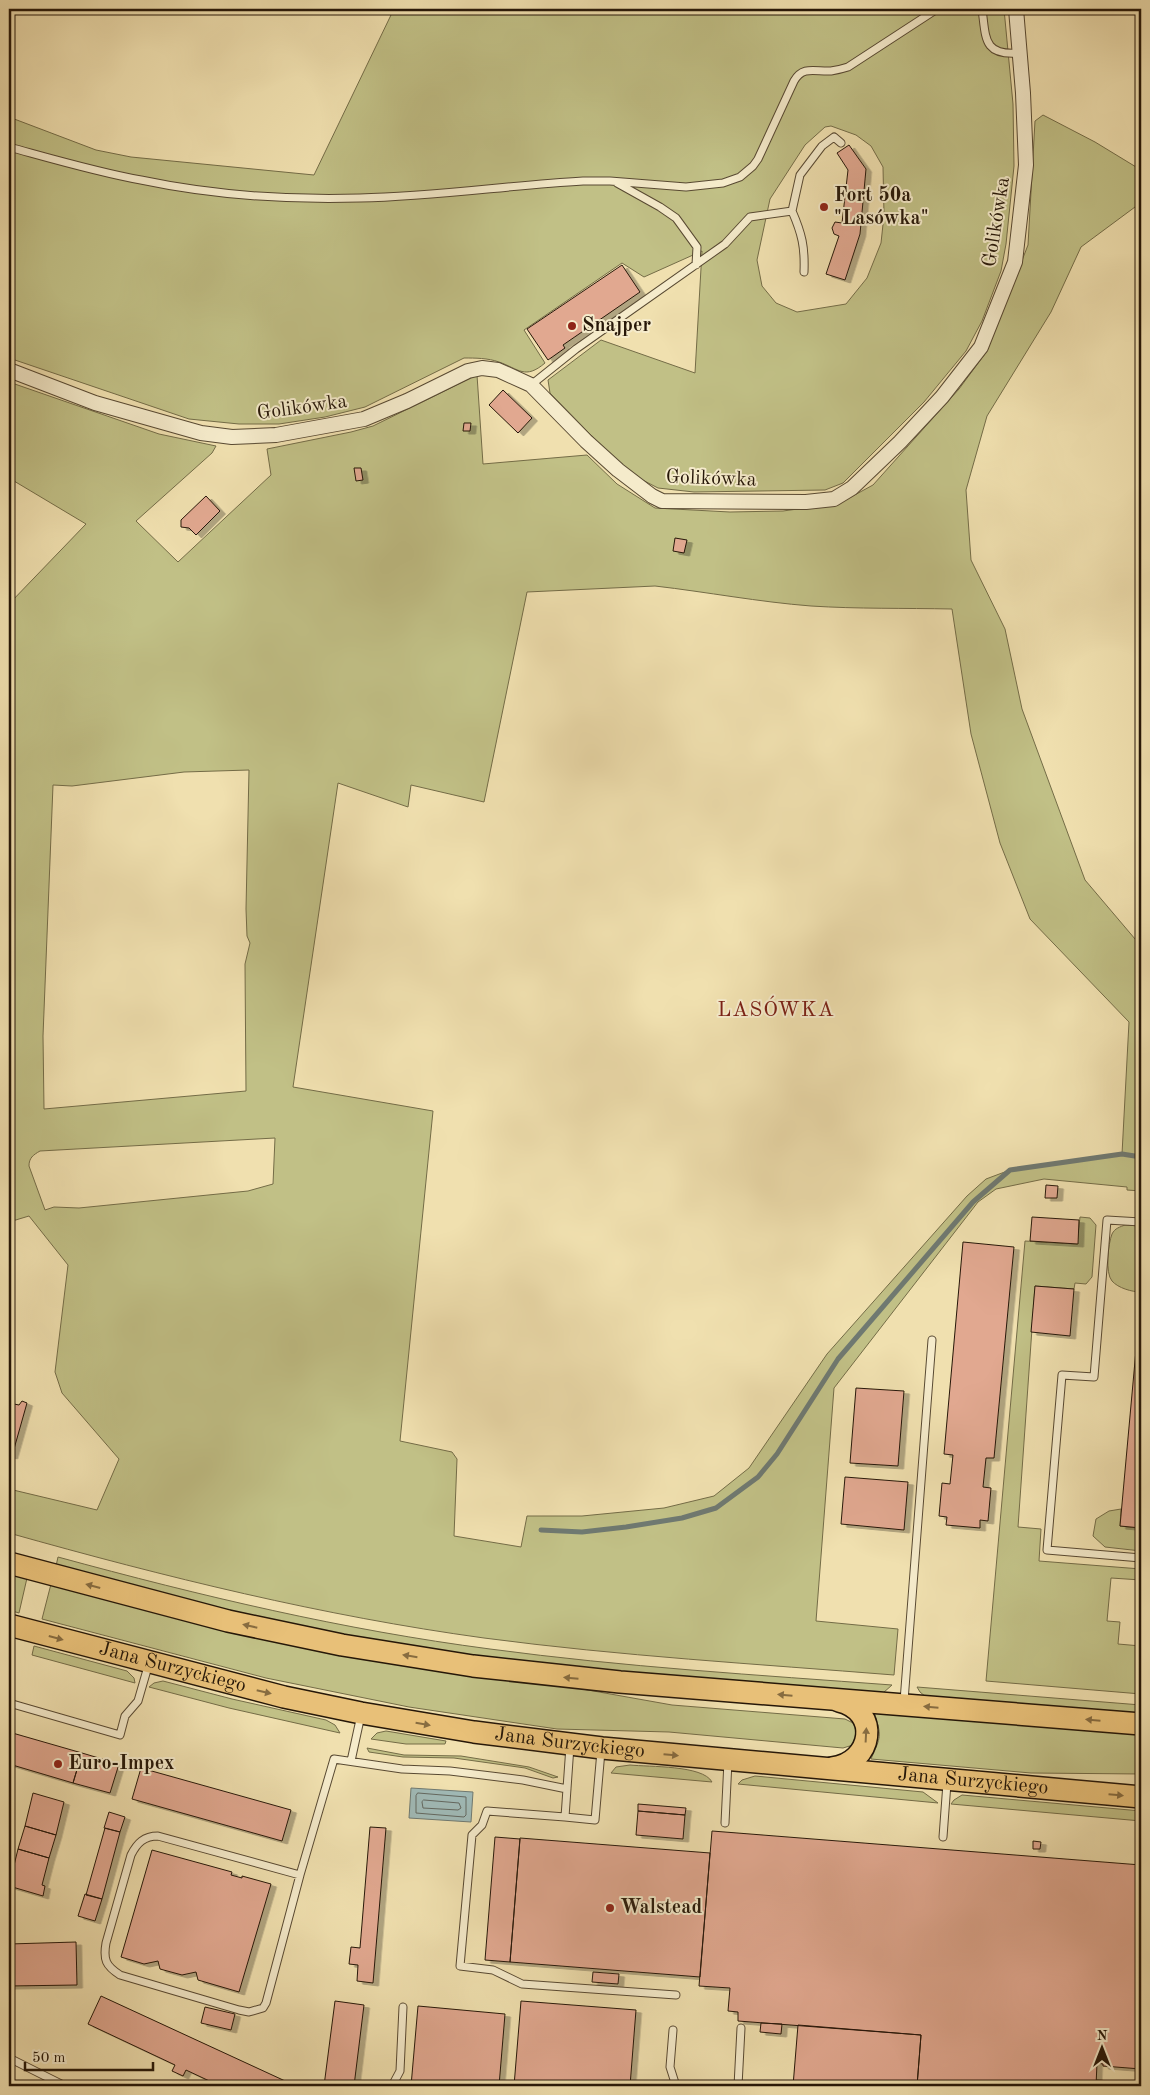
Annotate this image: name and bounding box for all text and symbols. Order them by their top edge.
street label: Golikówka [980,175,1014,268]
place label: Fort 50a "Lasówka" [834,185,929,229]
marker: Fort 50a "Lasówka" [818,201,830,213]
place label: Snajper [582,316,651,336]
marker: Snajper [566,320,578,332]
street label: Golikówka [256,392,349,424]
street label: Golikówka [665,467,757,491]
district label: LASÓWKA [717,995,835,1021]
one-way arrow [85,1582,100,1590]
one-way arrow [243,1622,258,1630]
one-way arrow [48,1634,63,1642]
street label: Jana Surzyckiego [97,1639,248,1697]
one-way arrow [402,1652,418,1660]
one-way arrow [563,1674,579,1682]
one-way arrow [256,1688,271,1696]
one-way arrow [776,1691,792,1699]
one-way arrow [922,1703,938,1711]
one-way arrow [1084,1716,1100,1724]
one-way arrow [416,1720,432,1728]
street label: Jana Surzyckiego [493,1725,646,1762]
one-way arrow [862,1727,870,1743]
one-way arrow [663,1751,679,1759]
place label: Euro-Impex [68,1754,174,1774]
marker: Euro-Impex [52,1758,64,1770]
street label: Jana Surzyckiego [897,1765,1049,1799]
one-way arrow [1108,1791,1124,1799]
place label: Walstead [620,1898,702,1918]
marker: Walstead [604,1902,616,1914]
north arrow [1078,2022,1128,2072]
text: N [1097,2029,1108,2043]
scale bar [25,2040,152,2072]
text: 50 m [32,2051,66,2066]

